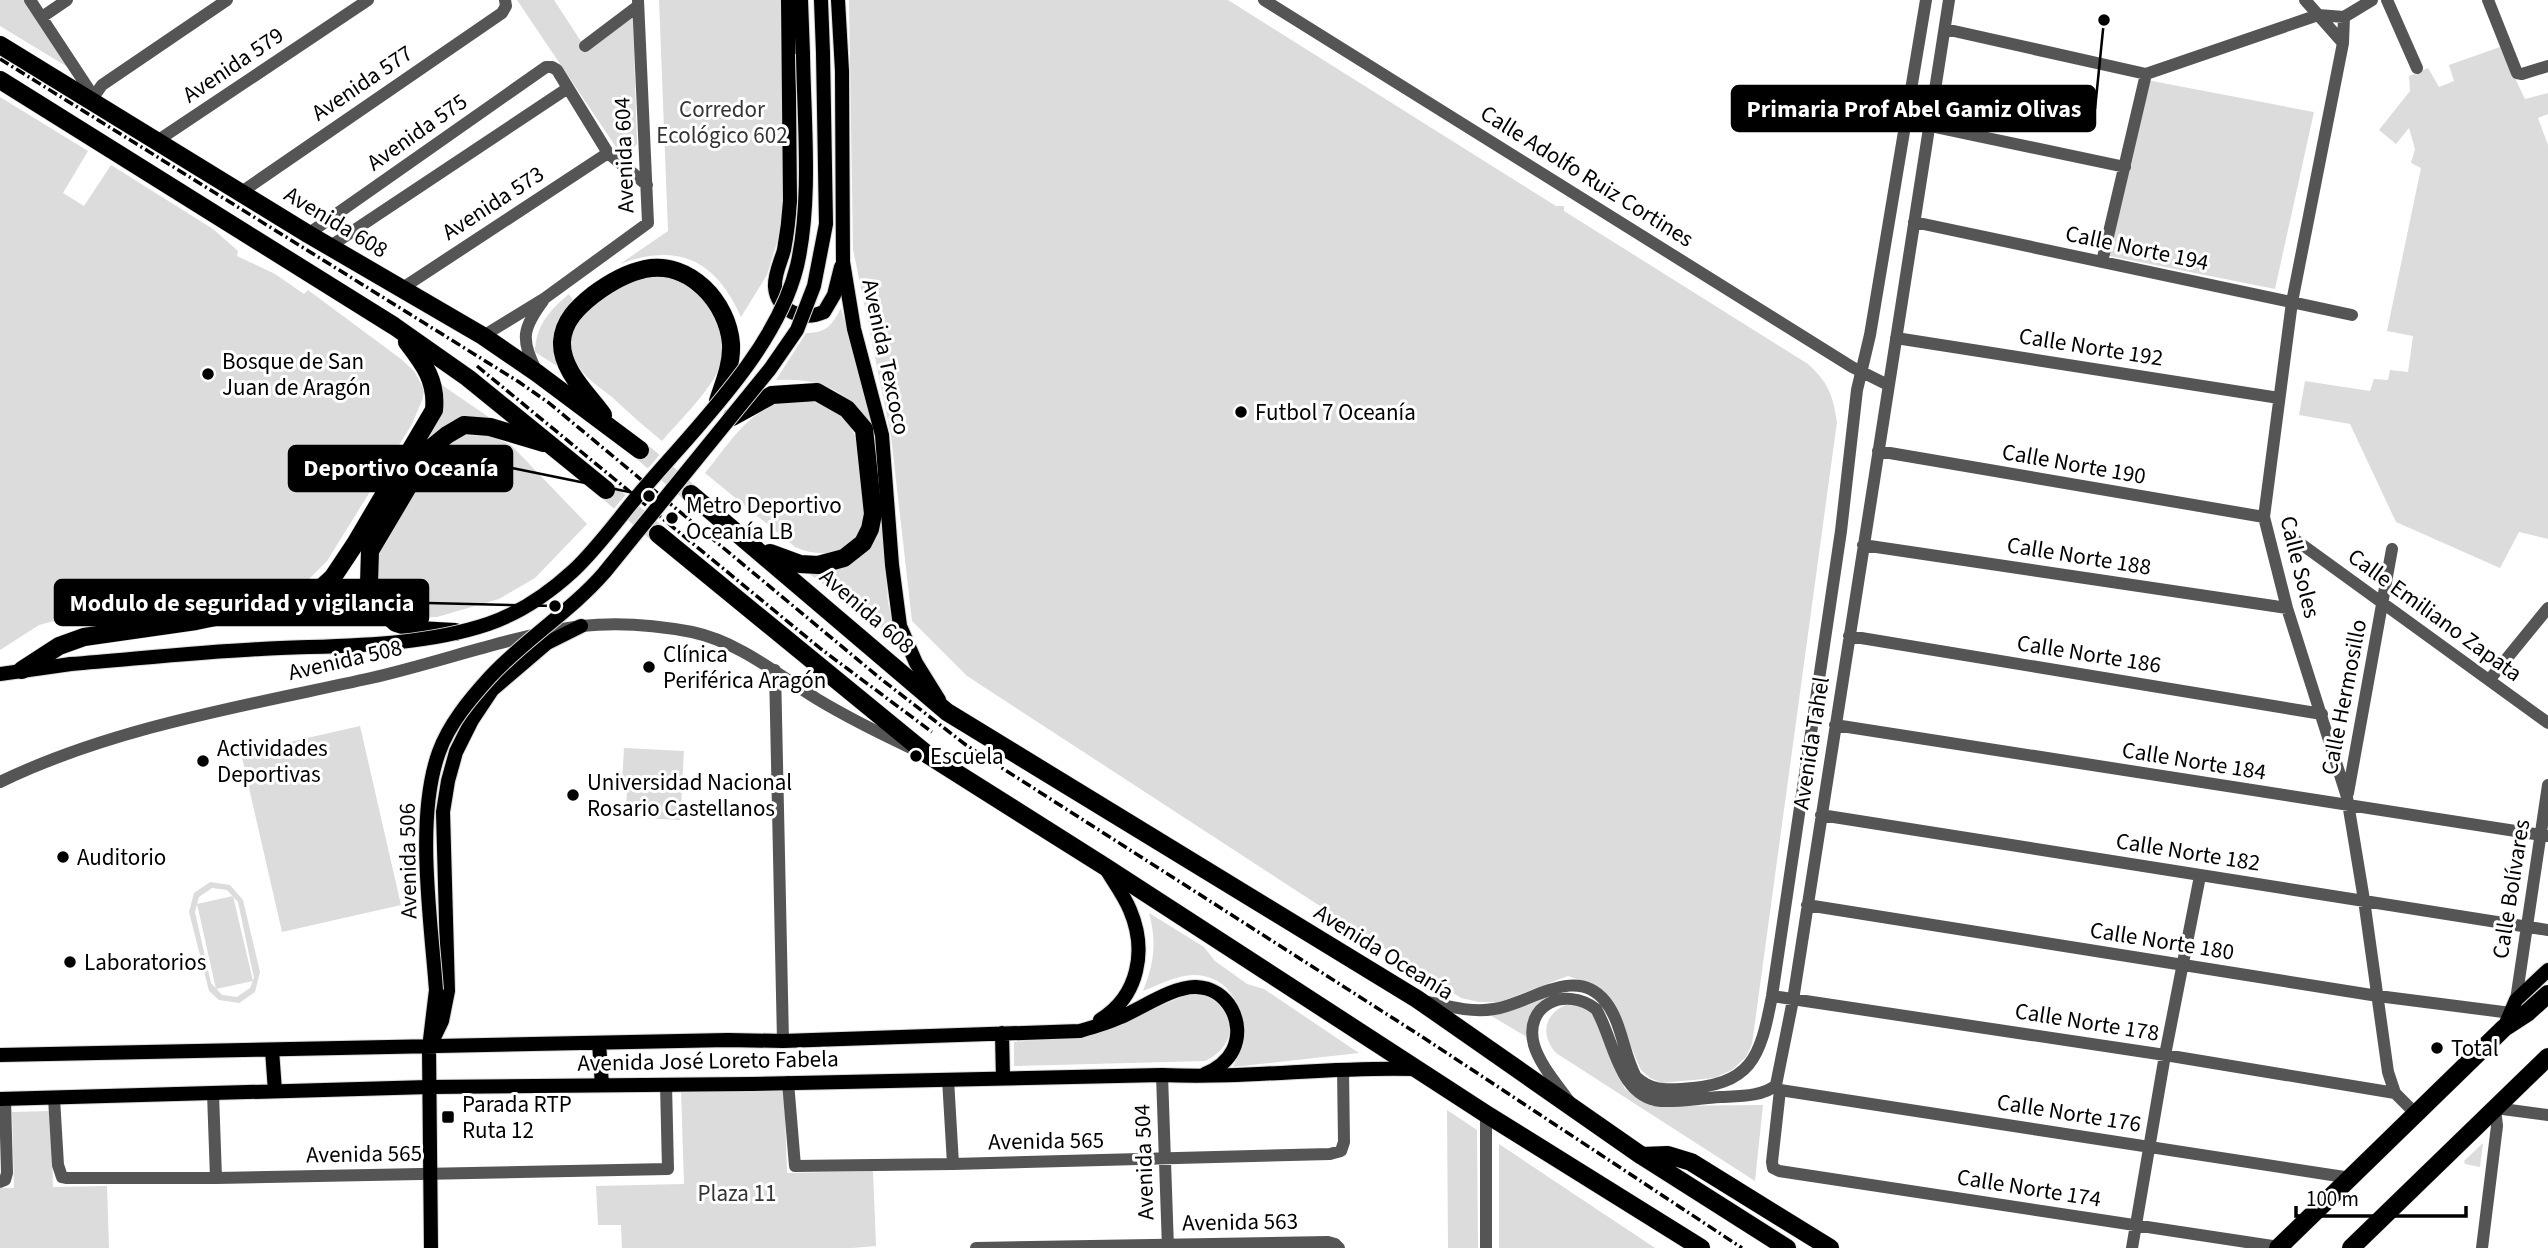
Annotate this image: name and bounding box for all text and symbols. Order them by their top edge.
street label: Avenida 579 [176,19,290,111]
street label: Avenida 577 [305,37,419,129]
street label: Avenida 575 [360,85,474,179]
callout: Primaria Prof Abel Gamiz Olivas [1732,86,2095,131]
text: Primaria Prof Abel Gamiz Olivas [1747,92,2081,127]
park label: Corredor Ecológico 602 [656,93,788,152]
street label: Avenida 604 [605,97,643,213]
street label: Calle Adolfo Ruiz Cortines [1474,97,1700,255]
street label: Avenida 573 [435,158,551,248]
street label: Avenida 608 [278,178,394,266]
street label: Calle Norte 194 [2062,217,2212,279]
street label: Avenida Texcoco [853,276,919,438]
street label: Calle Norte 192 [2017,319,2165,375]
place label: Bosque de San Juan de Aragón [222,345,371,404]
marker: Bosque de San Juan de Aragón [200,366,216,382]
place label: Futbol 7 Oceanía [1255,396,1416,429]
marker: Futbol 7 Oceanía [1233,404,1249,420]
street label: Calle Norte 190 [1999,435,2149,493]
callout: Deportivo Oceanía [289,446,512,491]
text: Deportivo Oceanía [303,451,499,486]
place label: Metro Deportivo Oceanía LB [686,489,842,548]
marker: Metro Deportivo Oceanía LB [664,510,680,526]
street label: Calle Soles [2271,512,2329,622]
street label: Calle Norte 188 [2005,528,2153,584]
street label: Calle Emiliano Zapata [2341,540,2529,690]
street label: Avenida 608 [812,561,922,661]
callout: Modulo de seguridad y vigilancia [55,580,428,625]
text: Modulo de seguridad y vigilancia [69,586,415,621]
street label: Calle Hermosillo [2313,616,2375,778]
street label: Calle Norte 186 [2015,626,2163,682]
street label: Avenida 508 [285,631,405,689]
place label: Clínica Periférica Aragón [663,638,826,697]
marker: Clínica Periférica Aragón [641,659,657,675]
street label: Avenida Tahel [1784,674,1838,812]
place label: Actividades Deportivas [217,732,328,791]
street label: Calle Norte 184 [2120,733,2268,789]
place label: Escuela [930,740,1004,773]
marker: Escuela [908,748,924,764]
marker: Actividades Deportivas [195,753,211,769]
place label: Universidad Nacional Rosario Castellanos [587,766,792,825]
marker: Universidad Nacional Rosario Castellanos [565,787,581,803]
street label: Avenida 506 [390,803,426,919]
street label: Calle Bolívares [2484,817,2538,961]
street label: Calle Norte 182 [2114,824,2262,880]
place label: Auditorio [77,841,166,874]
marker: Auditorio [55,849,71,865]
street label: Avenida Oceanía [1308,896,1460,1008]
street label: Calle Norte 180 [2088,913,2236,969]
place label: Laboratorios [84,946,206,979]
marker: Laboratorios [62,954,78,970]
street label: Calle Norte 178 [2013,994,2161,1050]
place label: Total [2451,1032,2499,1065]
marker: Total [2429,1040,2445,1056]
street label: Avenida José Loreto Fabela [577,1042,839,1080]
street label: Calle Norte 176 [1995,1085,2143,1141]
place label: Parada RTP Ruta 12 [462,1088,572,1147]
street label: Avenida 504 [1125,1104,1163,1220]
marker: Parada RTP Ruta 12 [440,1109,456,1125]
street label: Avenida 565 [988,1123,1104,1159]
street label: Avenida 565 [306,1136,422,1172]
street label: Calle Norte 174 [1955,1160,2103,1216]
scale bar [2296,1174,2466,1218]
park label: Plaza 11 [698,1177,776,1210]
text: 100 m [2306,1184,2359,1214]
street label: Avenida 563 [1182,1204,1298,1240]

